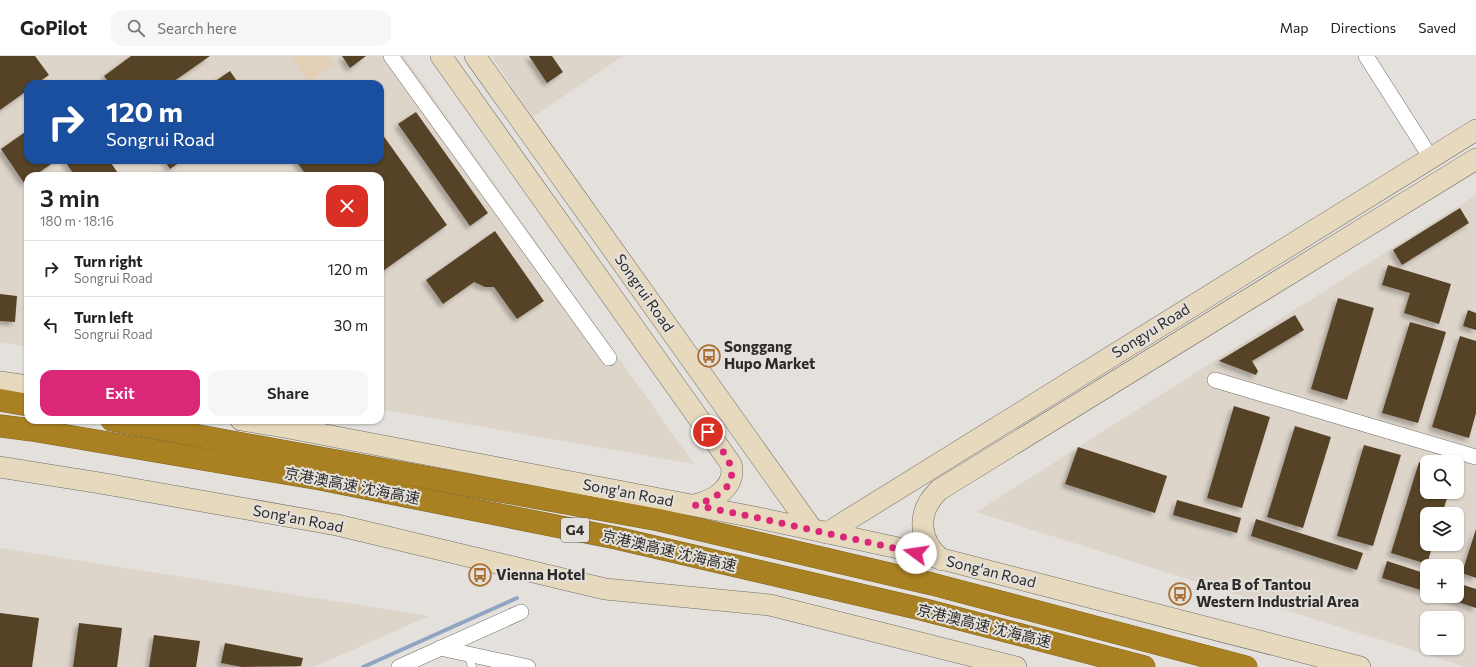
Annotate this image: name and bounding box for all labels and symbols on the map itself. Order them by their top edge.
street label: Songrui Road [611,250,678,335]
street label: Songyu Road [1108,299,1193,361]
place label: Songgang Hupo Market [724,337,815,372]
bus stop icon: Songgang Hupo Market [696,343,722,369]
pin [691,415,725,449]
street label: 京港澳高速 沈海高速 [283,463,422,507]
street label: Song'an Road [581,474,675,510]
street label: Song'an Road [251,500,345,536]
road number: G4 [561,518,589,542]
street label: 京港澳高速 沈海高速 [600,526,738,574]
position arrow [895,532,937,574]
street label: Song'an Road [944,551,1038,591]
bus stop icon: Vienna Hotel [467,562,493,588]
place label: Vienna Hotel [496,565,585,583]
place label: Area B of Tantou Western Industrial Area [1196,575,1359,610]
bus stop icon: Area B of Tantou Western Industrial Area [1167,581,1193,607]
street label: 京港澳高速 沈海高速 [915,600,1053,650]

